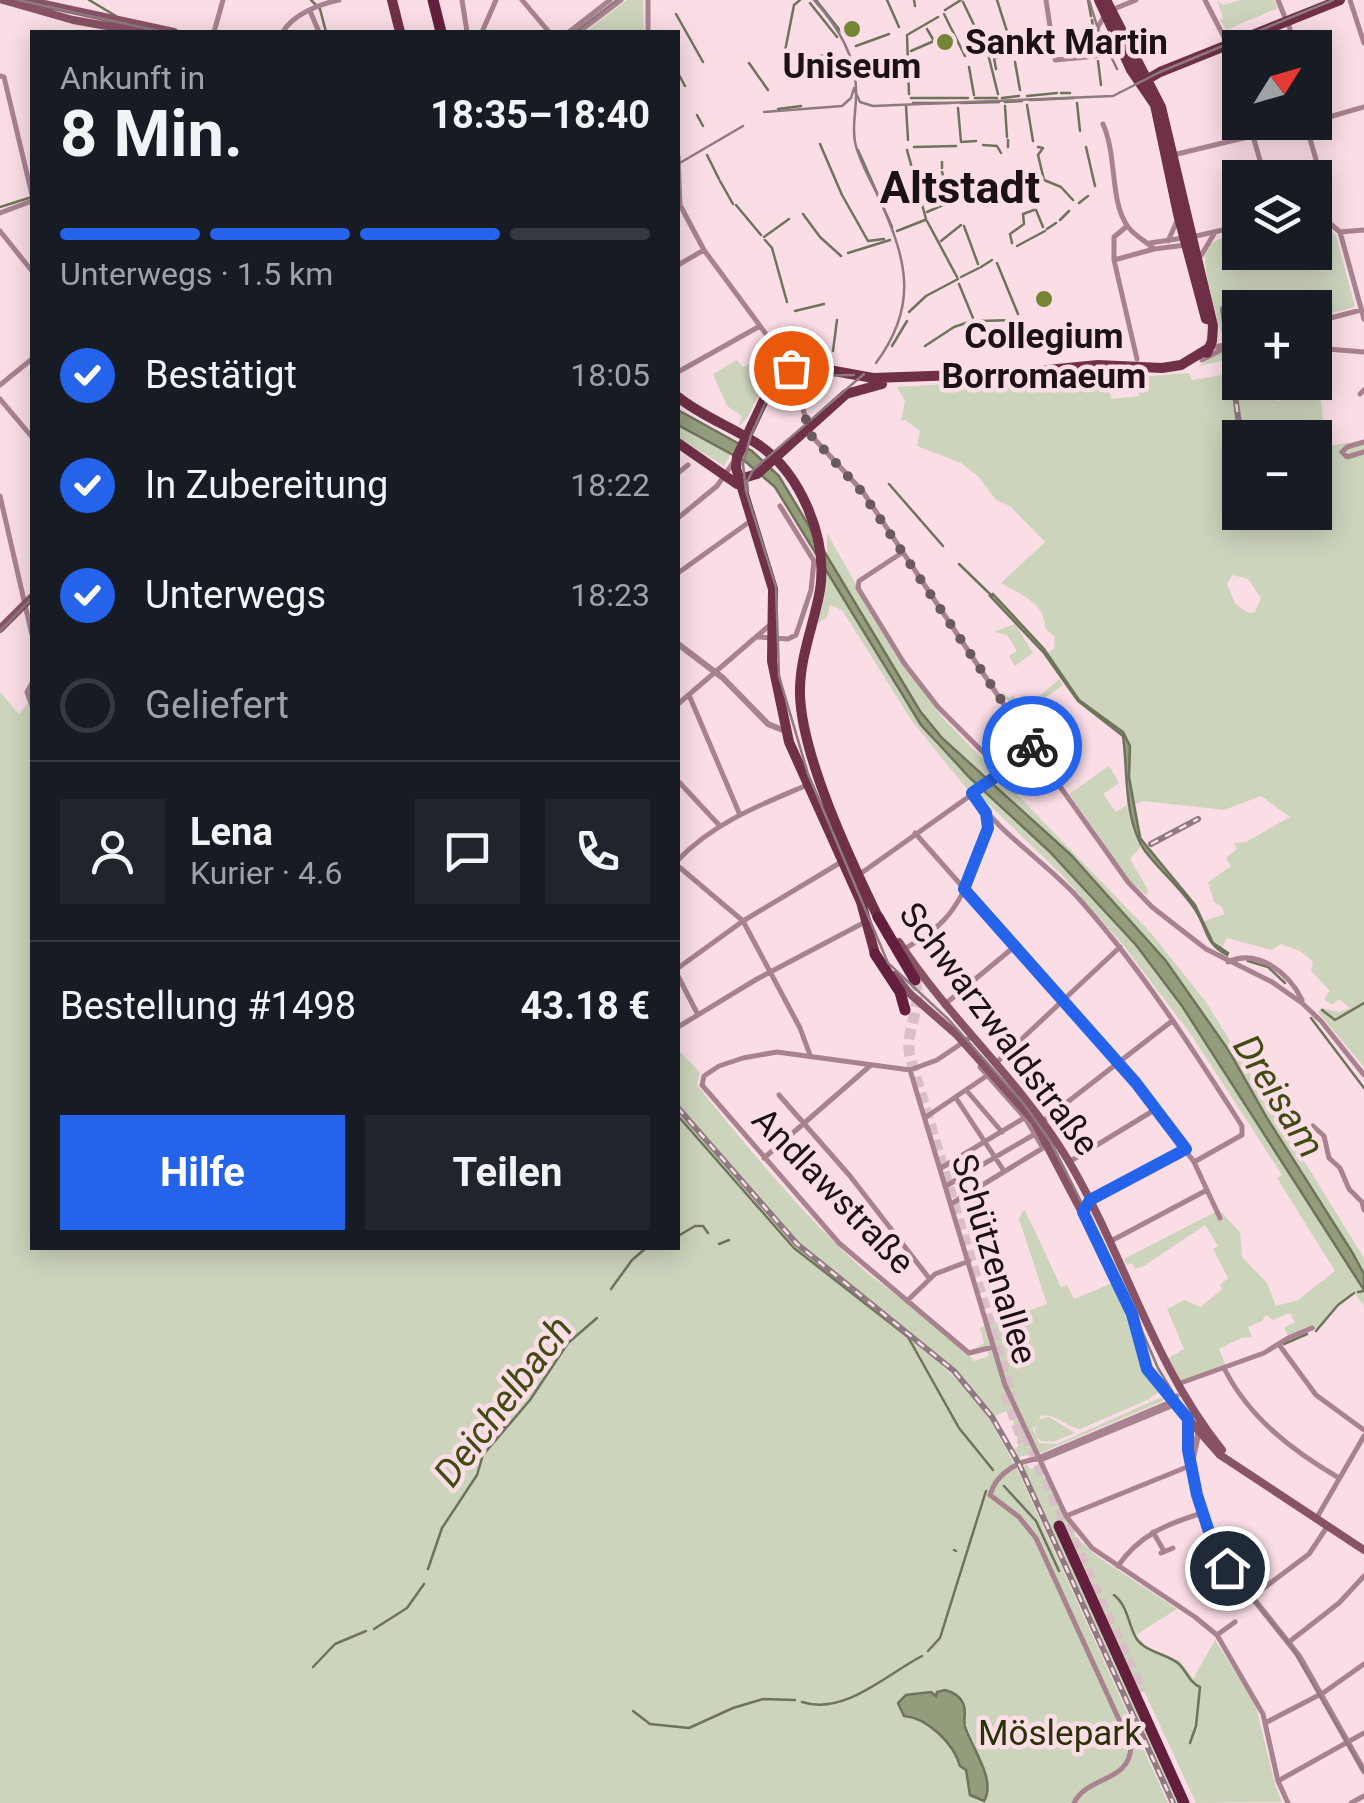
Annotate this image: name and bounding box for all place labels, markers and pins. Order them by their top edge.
marker: Uniseum [841,18,863,40]
place label: Sankt Martin [965,22,1168,63]
marker: Sankt Martin [934,31,956,53]
place label: Uniseum [783,46,921,87]
marker: Collegium Borromaeum [1033,288,1055,310]
place label: Collegium Borromaeum [942,316,1146,397]
pin [749,326,834,411]
pin [1185,1526,1270,1611]

